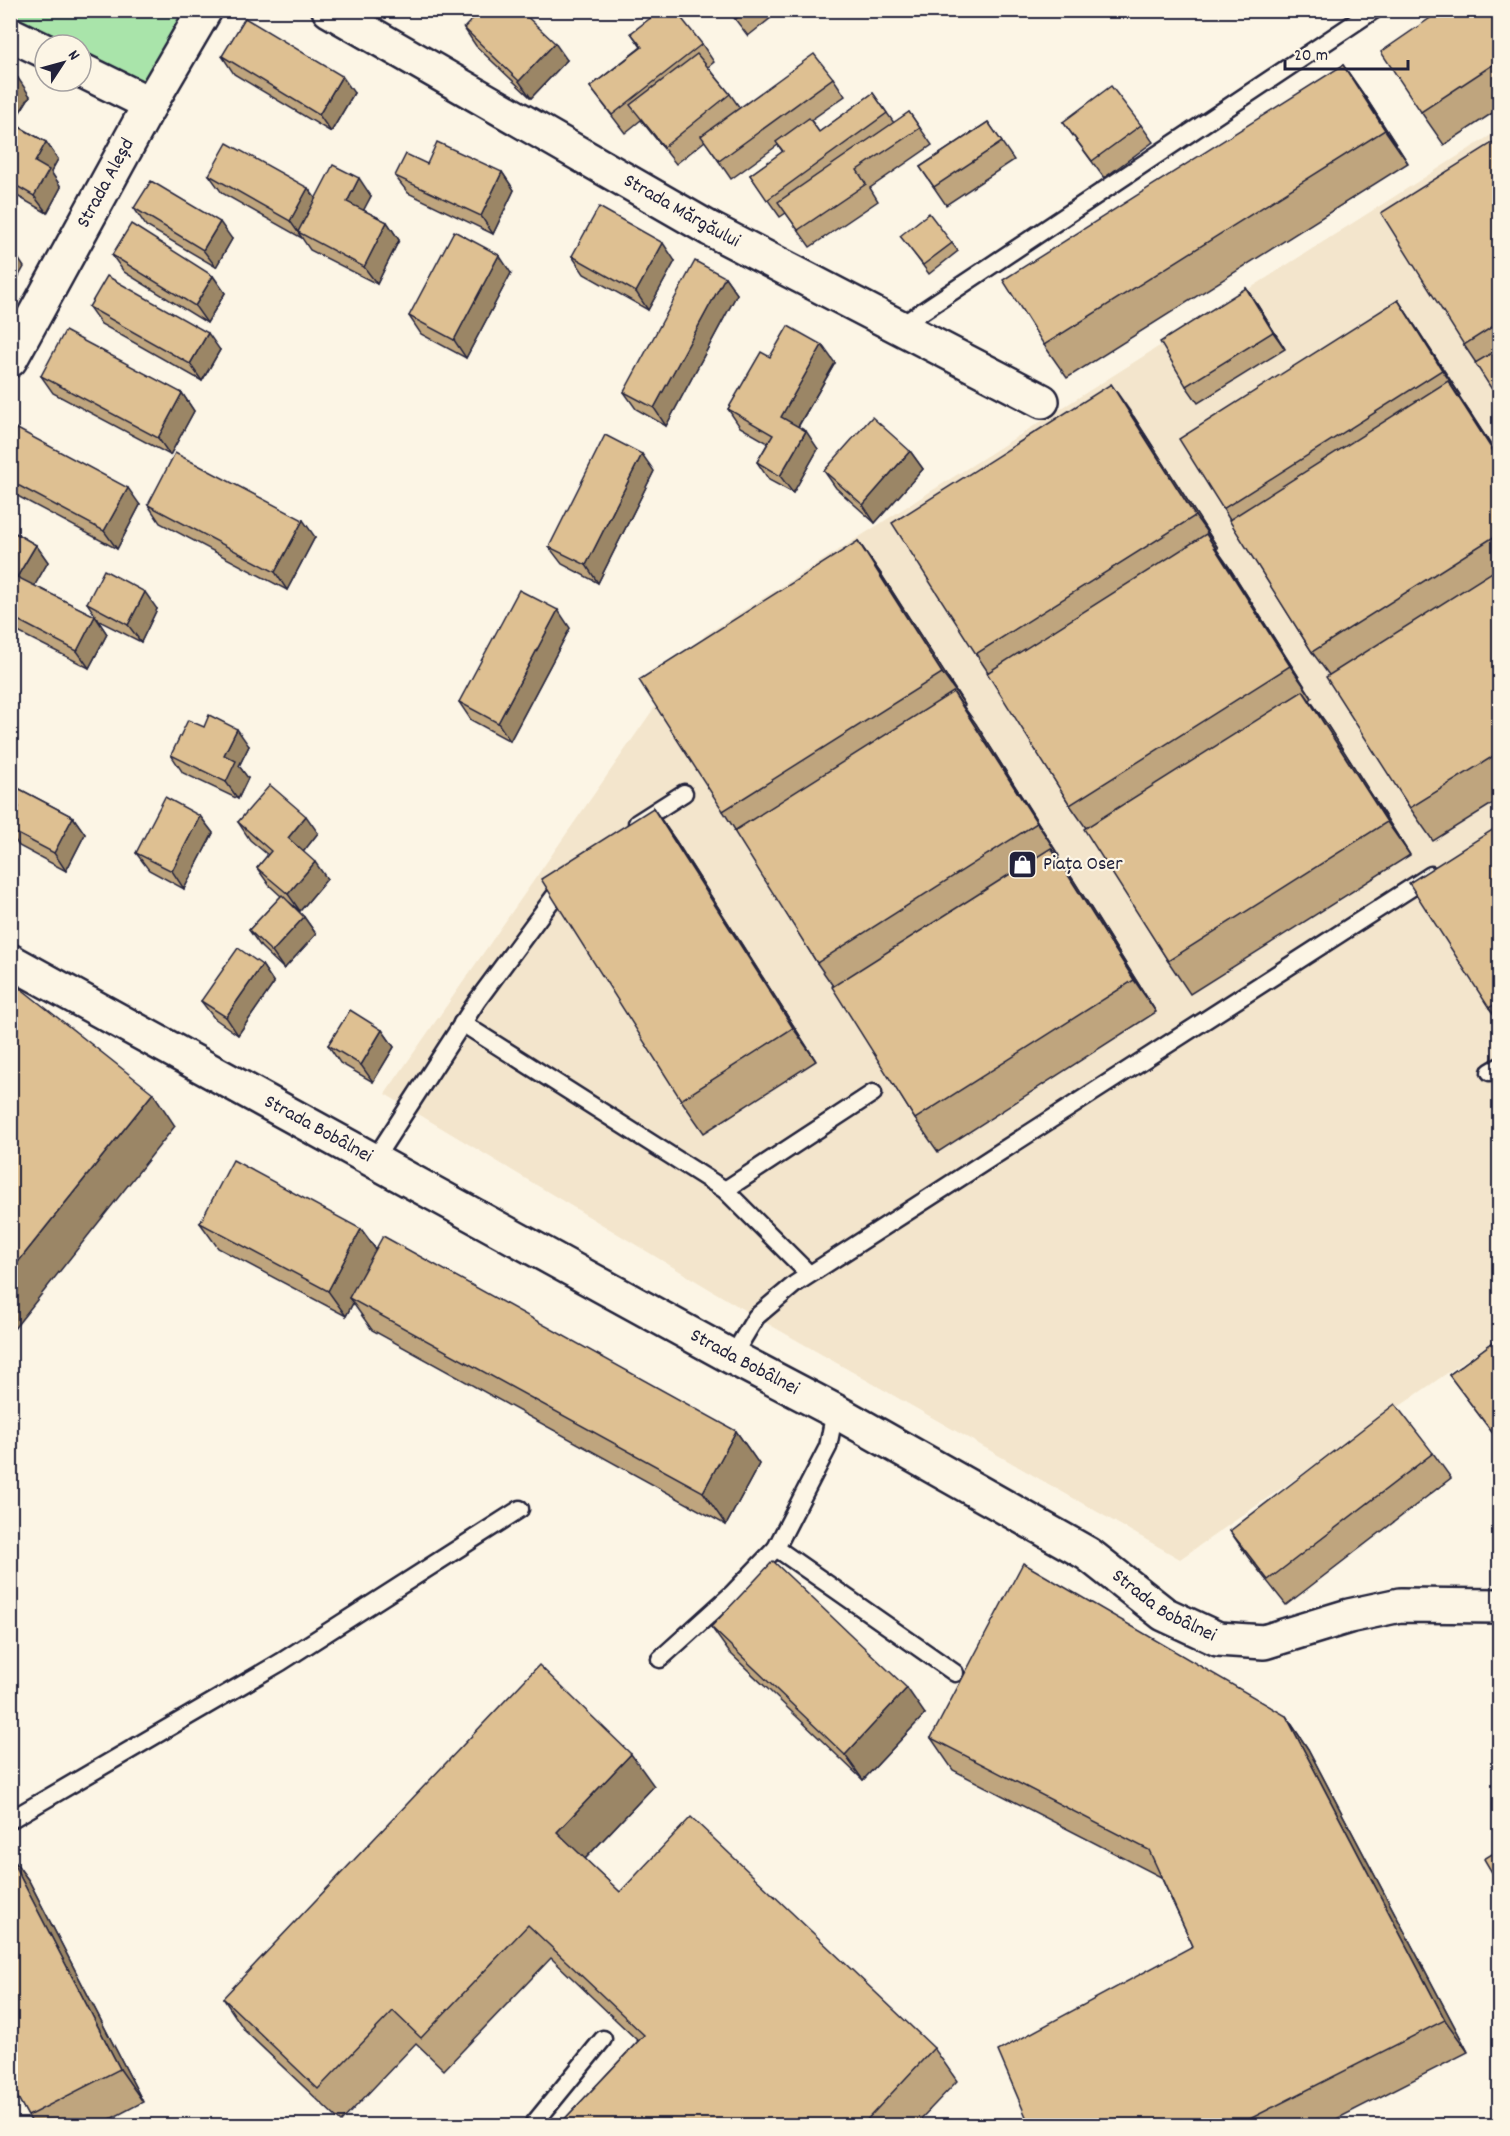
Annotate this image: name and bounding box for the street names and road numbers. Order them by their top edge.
street label: Strada Aleșd [70,134,142,234]
street label: Strada Mărgăului [618,168,745,256]
street label: Strada Bobâlnei [258,1089,377,1171]
street label: Strada Bobâlnei [685,1322,804,1404]
street label: Strada Bobâlnei [1105,1563,1221,1650]

